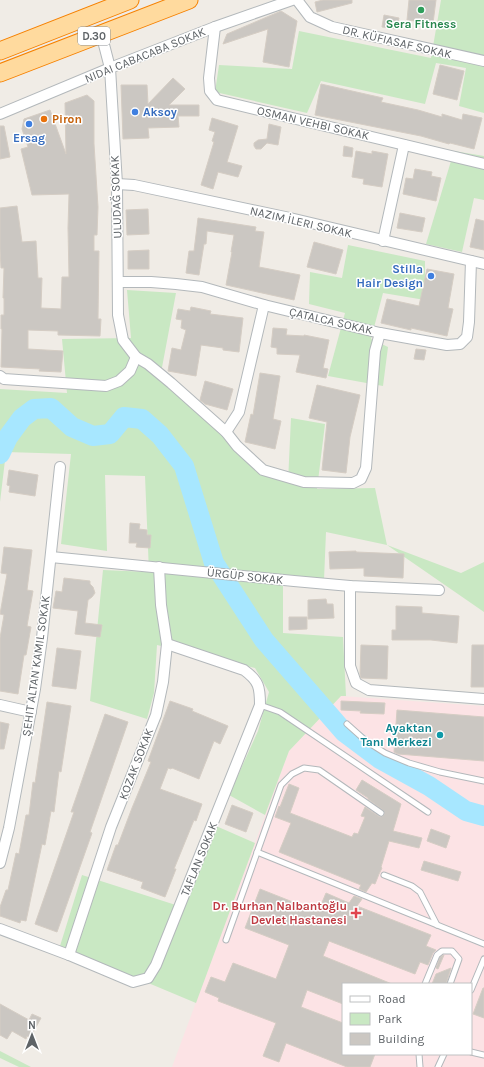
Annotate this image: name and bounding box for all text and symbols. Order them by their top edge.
marker: Sera Fitness [416,5,426,15]
place label: Sera Fitness [386,17,456,31]
street label: DR. KÜFIASAF SOKAK [341,23,454,62]
street label: NIDAI CABACABA SOKAK [83,24,208,86]
road number: D.30 [78,27,110,45]
street label: OSMAN VEHBI SOKAK [256,103,371,143]
place label: Aksoy [143,105,177,119]
marker: Aksoy [130,107,140,117]
place label: Piron [52,112,82,126]
marker: Piron [39,114,49,124]
marker: Ersag [24,119,34,129]
place label: Ersag [13,131,45,145]
street label: ULUDAĞ SOKAK [108,155,124,239]
street label: NAZIM İLERI SOKAK [249,203,354,241]
place label: Stilla Hair Design [357,262,423,290]
marker: Stilla Hair Design [426,271,436,281]
street label: ÇATALCA SOKAK [288,305,375,338]
street label: ÜRGÜP SOKAK [206,565,285,587]
street label: ŞEHIT ALTAN KAMIL SOKAK [19,594,53,737]
place label: Ayaktan Tanı Merkezi [360,721,432,749]
street label: KOZAK SOKAK [116,726,156,802]
marker: Ayaktan Tanı Merkezi [435,730,445,740]
street label: TAFLAN SOKAK [178,819,221,898]
place label: Dr. Burhan Nalbantoğlu Devlet Hastanesi [213,899,347,927]
marker: Dr. Burhan Nalbantoğlu Devlet Hastanesi [350,907,362,919]
legend [342,983,472,1055]
text: Road [378,992,406,1006]
text: Park [378,1012,403,1026]
north arrow [12,1015,52,1055]
text: N [28,1019,36,1032]
text: Building [378,1032,425,1046]

